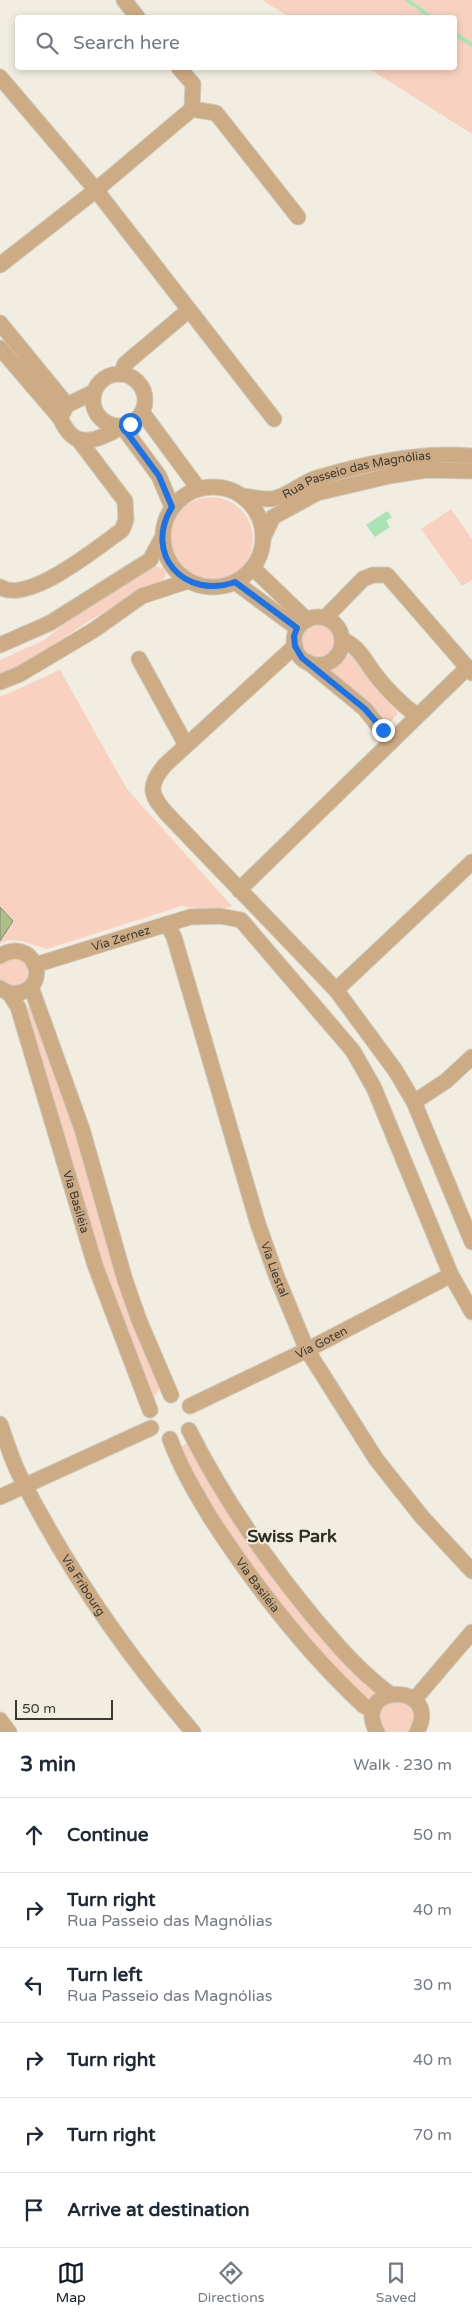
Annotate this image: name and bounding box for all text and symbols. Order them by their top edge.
search box [15,15,457,70]
icon: search [33,29,61,57]
text: Search here [73,32,180,54]
route start [119,413,142,436]
street label: Rua Passeio das Magnólias [280,448,431,502]
route end [372,719,395,742]
street label: Via Zernez [90,923,152,954]
street label: Via Basiléia [60,1169,92,1235]
street label: Via Liestal [258,1240,291,1299]
street label: Via Goten [293,1323,350,1361]
district label: Swiss Park [247,1525,337,1547]
street label: Via Fribourg [58,1552,108,1618]
street label: Via Basiléia [233,1555,283,1615]
scale bar [15,1697,112,1720]
text: 50 m [22,1700,56,1717]
text: 3 min [20,1752,76,1777]
text: Walk · 230 m [353,1755,452,1775]
icon: ahead [20,1821,48,1849]
text: Continue [67,1824,149,1846]
text: 50 m [413,1825,452,1845]
text: Turn right [67,1889,155,1911]
icon: right [20,1896,48,1924]
text: 40 m [413,1900,452,1920]
text: Rua Passeio das Magnólias [67,1911,273,1931]
text: Turn left [67,1964,143,1986]
icon: left [20,1971,48,1999]
text: 30 m [413,1975,452,1995]
text: Rua Passeio das Magnólias [67,1986,273,2006]
icon: right [20,2046,48,2074]
text: Turn right [67,2049,155,2071]
text: 40 m [413,2050,452,2070]
icon: right [20,2121,48,2149]
text: Turn right [67,2124,155,2146]
text: 70 m [413,2125,452,2145]
icon: arrive [20,2196,48,2224]
text: Arrive at destination [67,2199,250,2221]
tab: Map [56,2259,86,2306]
tab: Directions [197,2259,264,2306]
tab: Saved [376,2259,416,2306]

